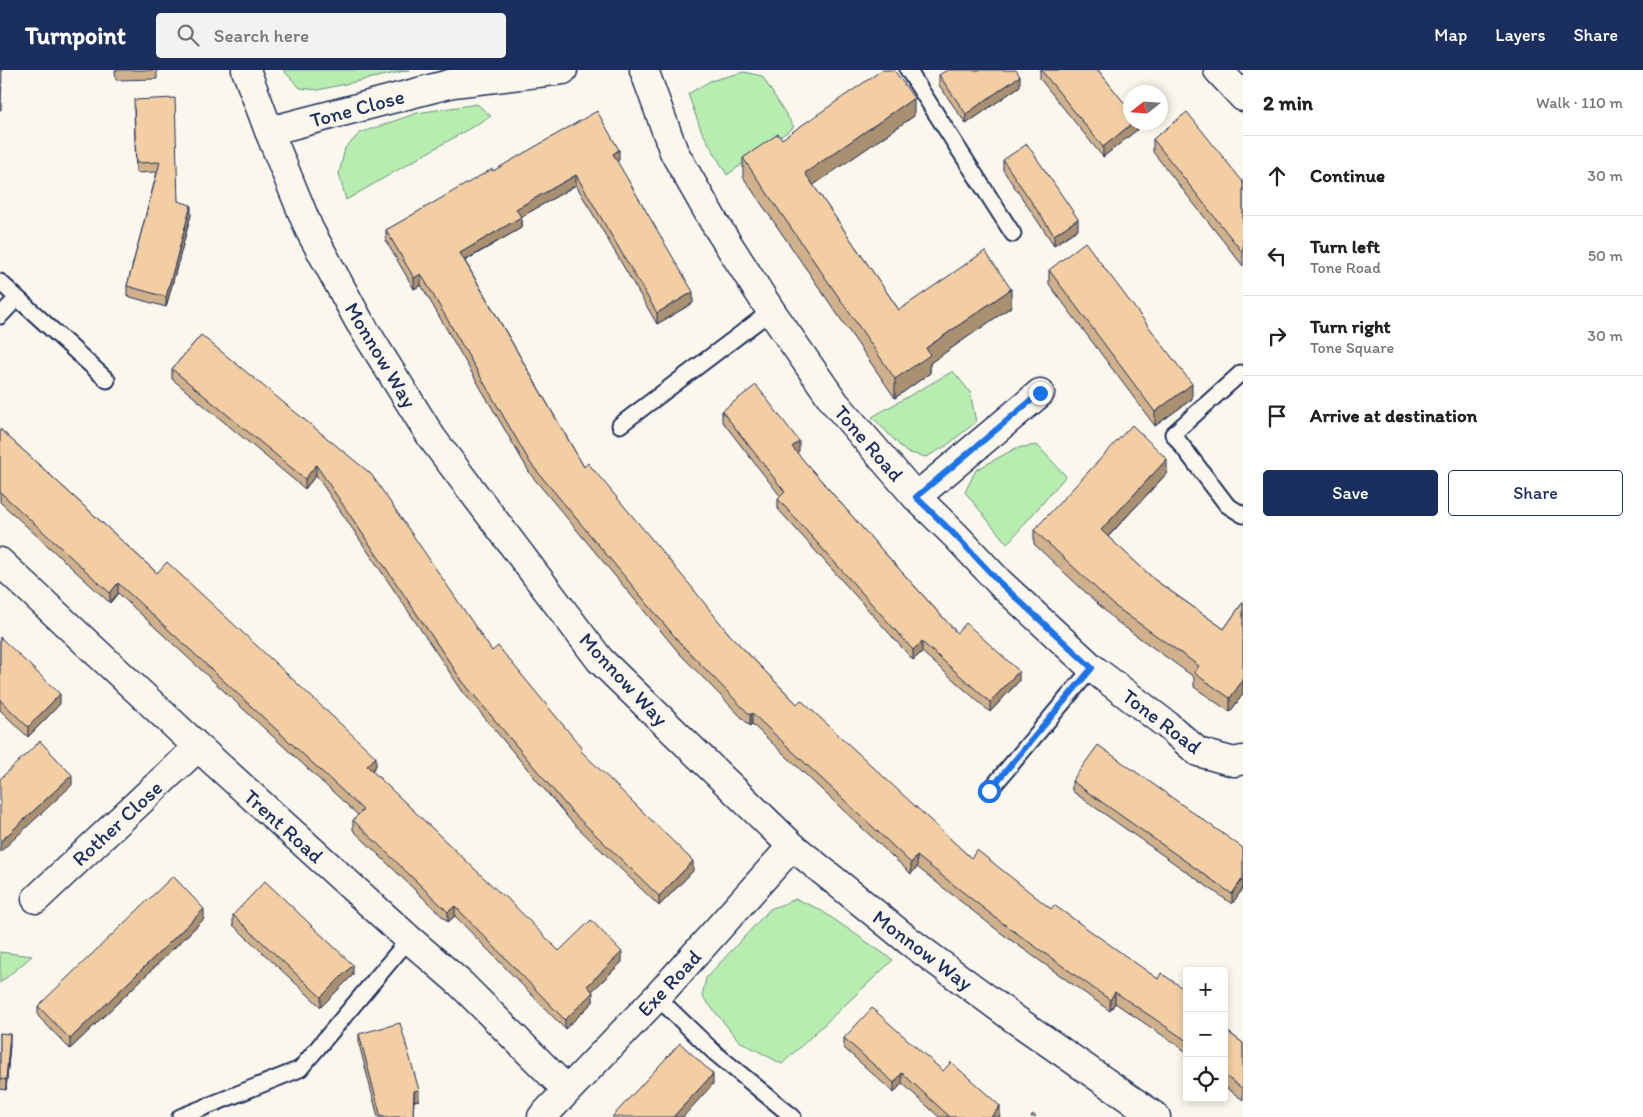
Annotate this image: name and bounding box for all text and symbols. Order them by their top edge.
search box [156,13,506,58]
text: Turnpoint [25,21,126,50]
icon: search [174,21,202,49]
text: Search here [214,24,309,47]
text: Map [1434,24,1467,46]
text: Layers [1495,24,1545,46]
text: Share [1573,24,1618,46]
street label: Tone Close [307,83,407,133]
north arrow [1123,85,1168,130]
text: 2 min [1263,90,1313,115]
text: Walk · 110 m [1536,93,1623,112]
icon: ahead [1263,162,1291,190]
text: Continue [1310,164,1385,187]
text: 30 m [1587,166,1623,185]
text: Turn left [1310,235,1380,258]
icon: left [1263,242,1291,270]
text: 50 m [1588,246,1623,265]
text: Tone Road [1310,258,1381,277]
street label: Monnow Way [340,298,422,412]
text: Turn right [1310,315,1391,338]
icon: right [1263,322,1291,350]
text: 30 m [1587,326,1623,345]
text: Tone Square [1310,338,1394,357]
route end [1029,382,1052,405]
street label: Tone Road [829,400,909,486]
icon: arrive [1263,402,1291,430]
text: Arrive at destination [1310,404,1477,427]
button: Save [1263,470,1438,516]
button: Share [1448,470,1623,516]
street label: Monnow Way [574,627,674,731]
street label: Tone Road [1117,683,1207,759]
street label: Rother Close [67,775,167,871]
route start [978,780,1001,803]
street label: Trent Road [239,784,329,869]
street label: Monnow Way [868,904,978,996]
street label: Exe Road [632,945,706,1021]
map controls [1183,967,1228,1102]
button: + [1183,967,1228,1012]
button: − [1183,1012,1228,1057]
button: locate [1183,1057,1228,1102]

